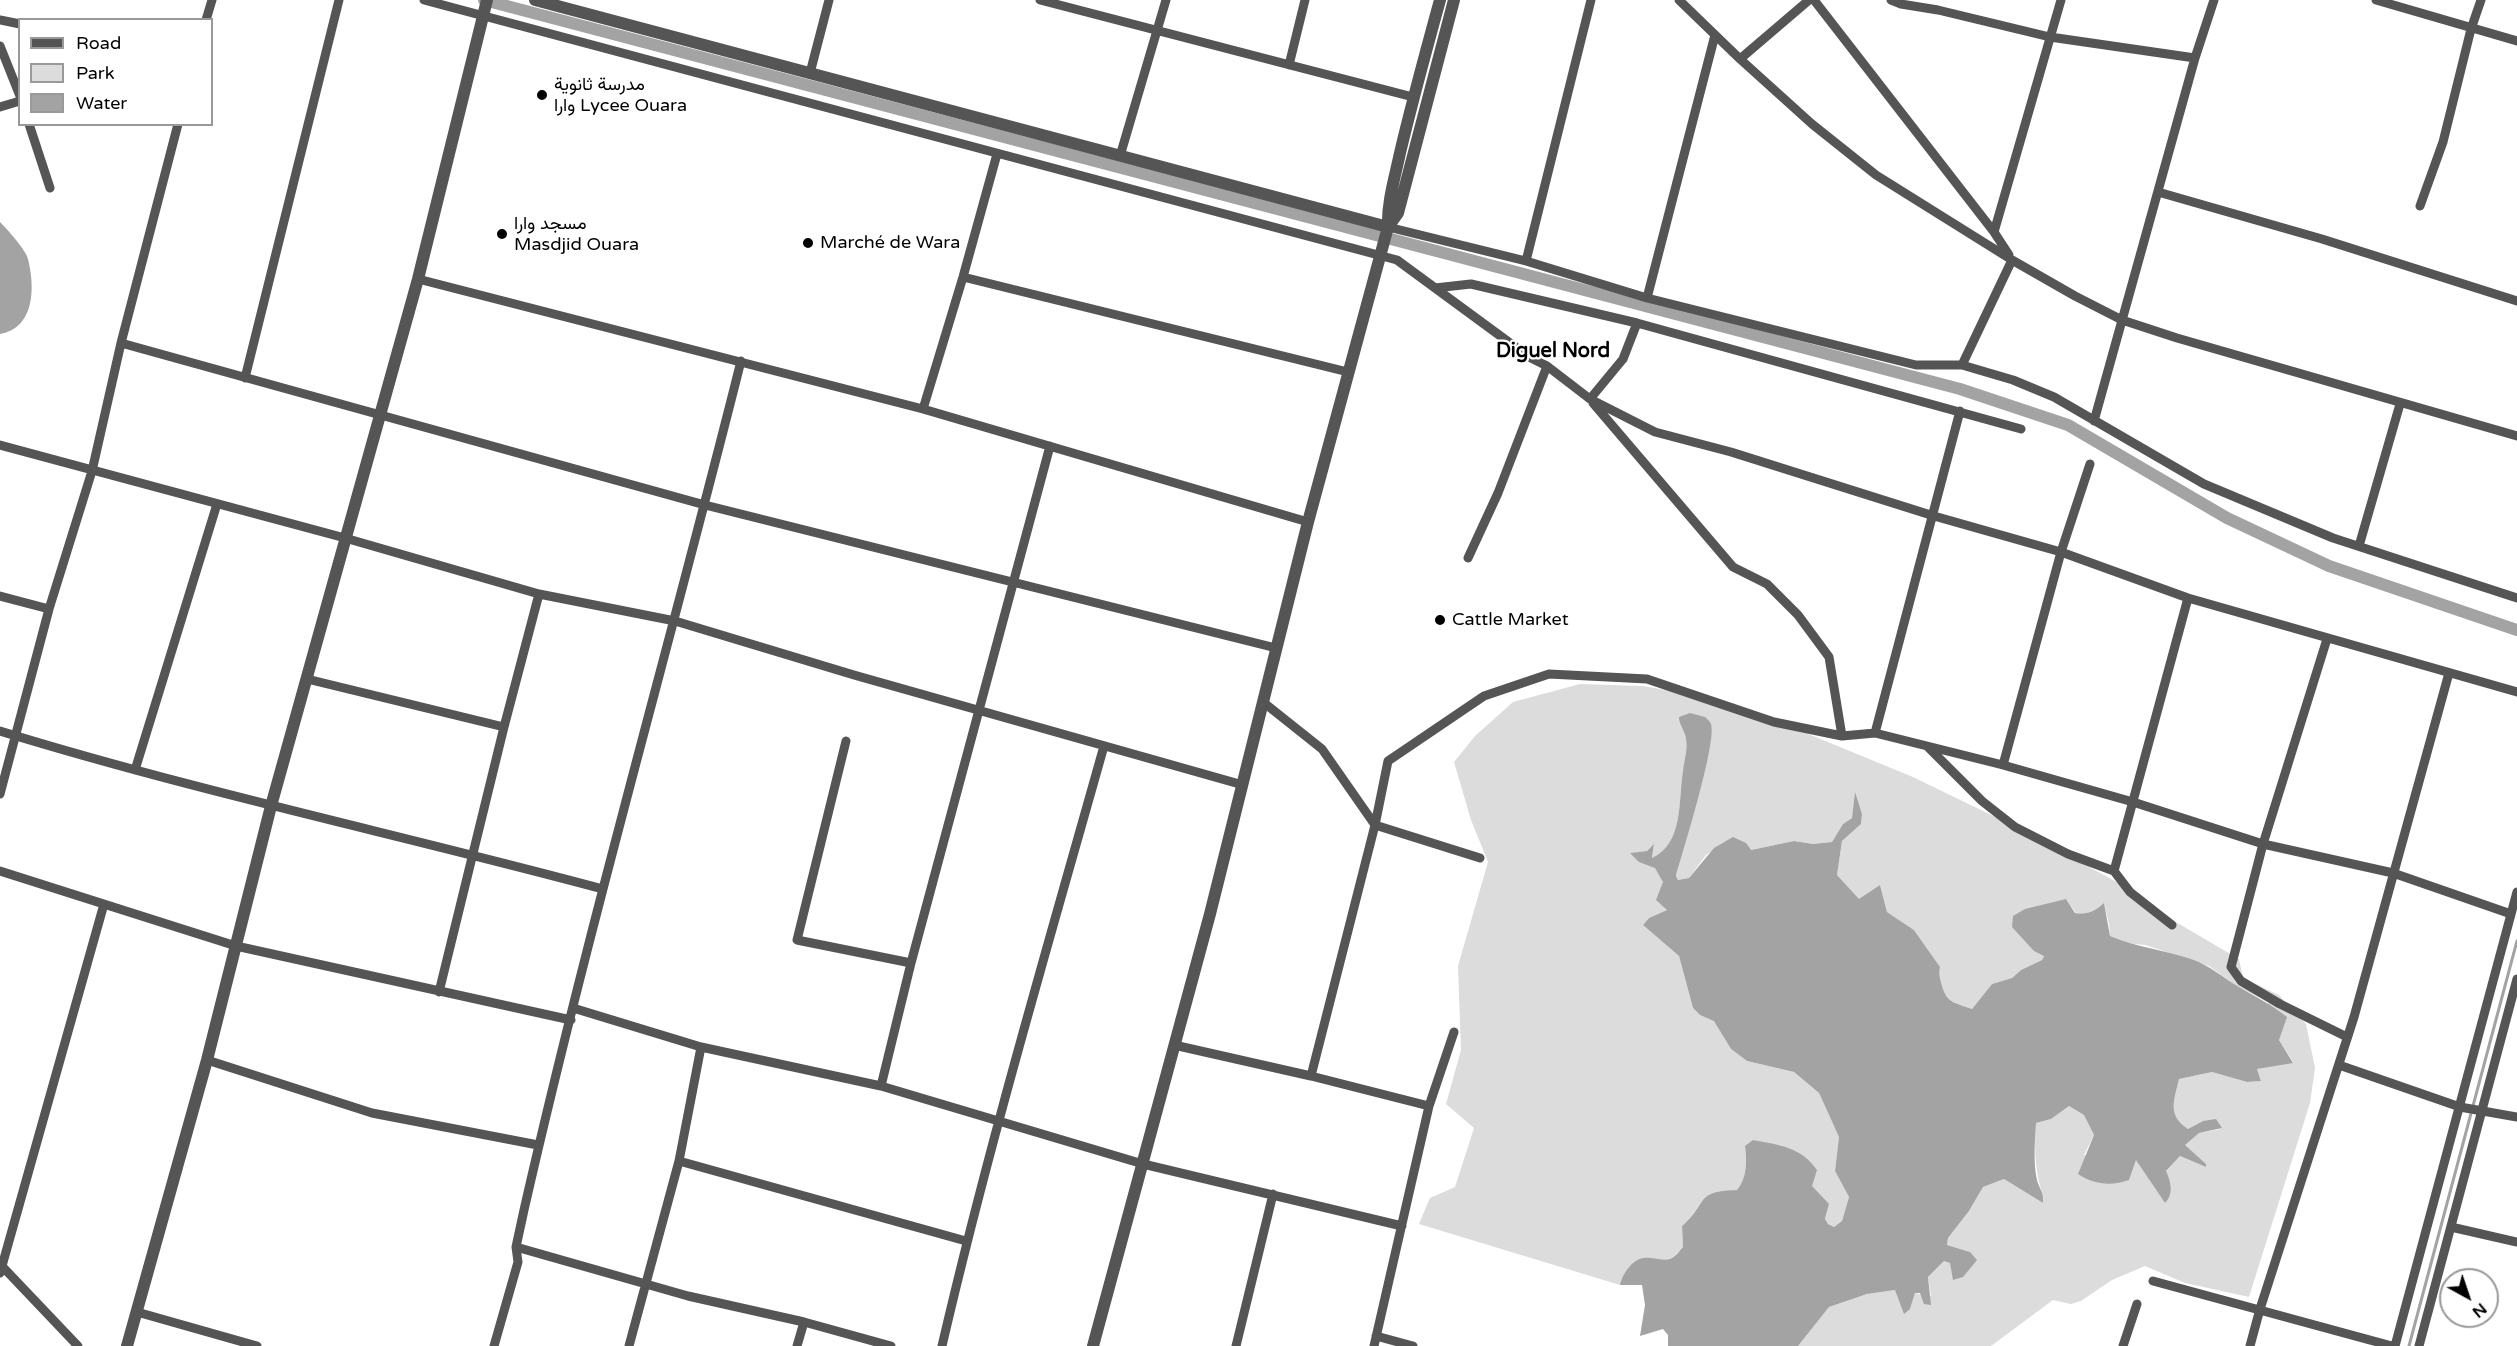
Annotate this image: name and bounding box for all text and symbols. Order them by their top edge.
legend [18,18,213,126]
text: Road [76,32,121,54]
text: Park [76,62,114,84]
place label: مدرسة ثانوية وارا Lycee Ouara [554,74,687,116]
marker: مدرسة ثانوية وارا Lycee Ouara [535,88,549,102]
text: Water [76,92,127,114]
place label: مسجد وارا Masdjid Ouara [514,213,639,256]
marker: مسجد وارا Masdjid Ouara [495,227,509,241]
place label: Marché de Wara [820,232,960,254]
marker: Marché de Wara [801,236,815,250]
district label: Diguel Nord [1496,340,1610,364]
place label: Cattle Market [1452,609,1569,631]
marker: Cattle Market [1433,613,1447,627]
north arrow [2439,1268,2499,1328]
text: N [2468,1298,2491,1322]

